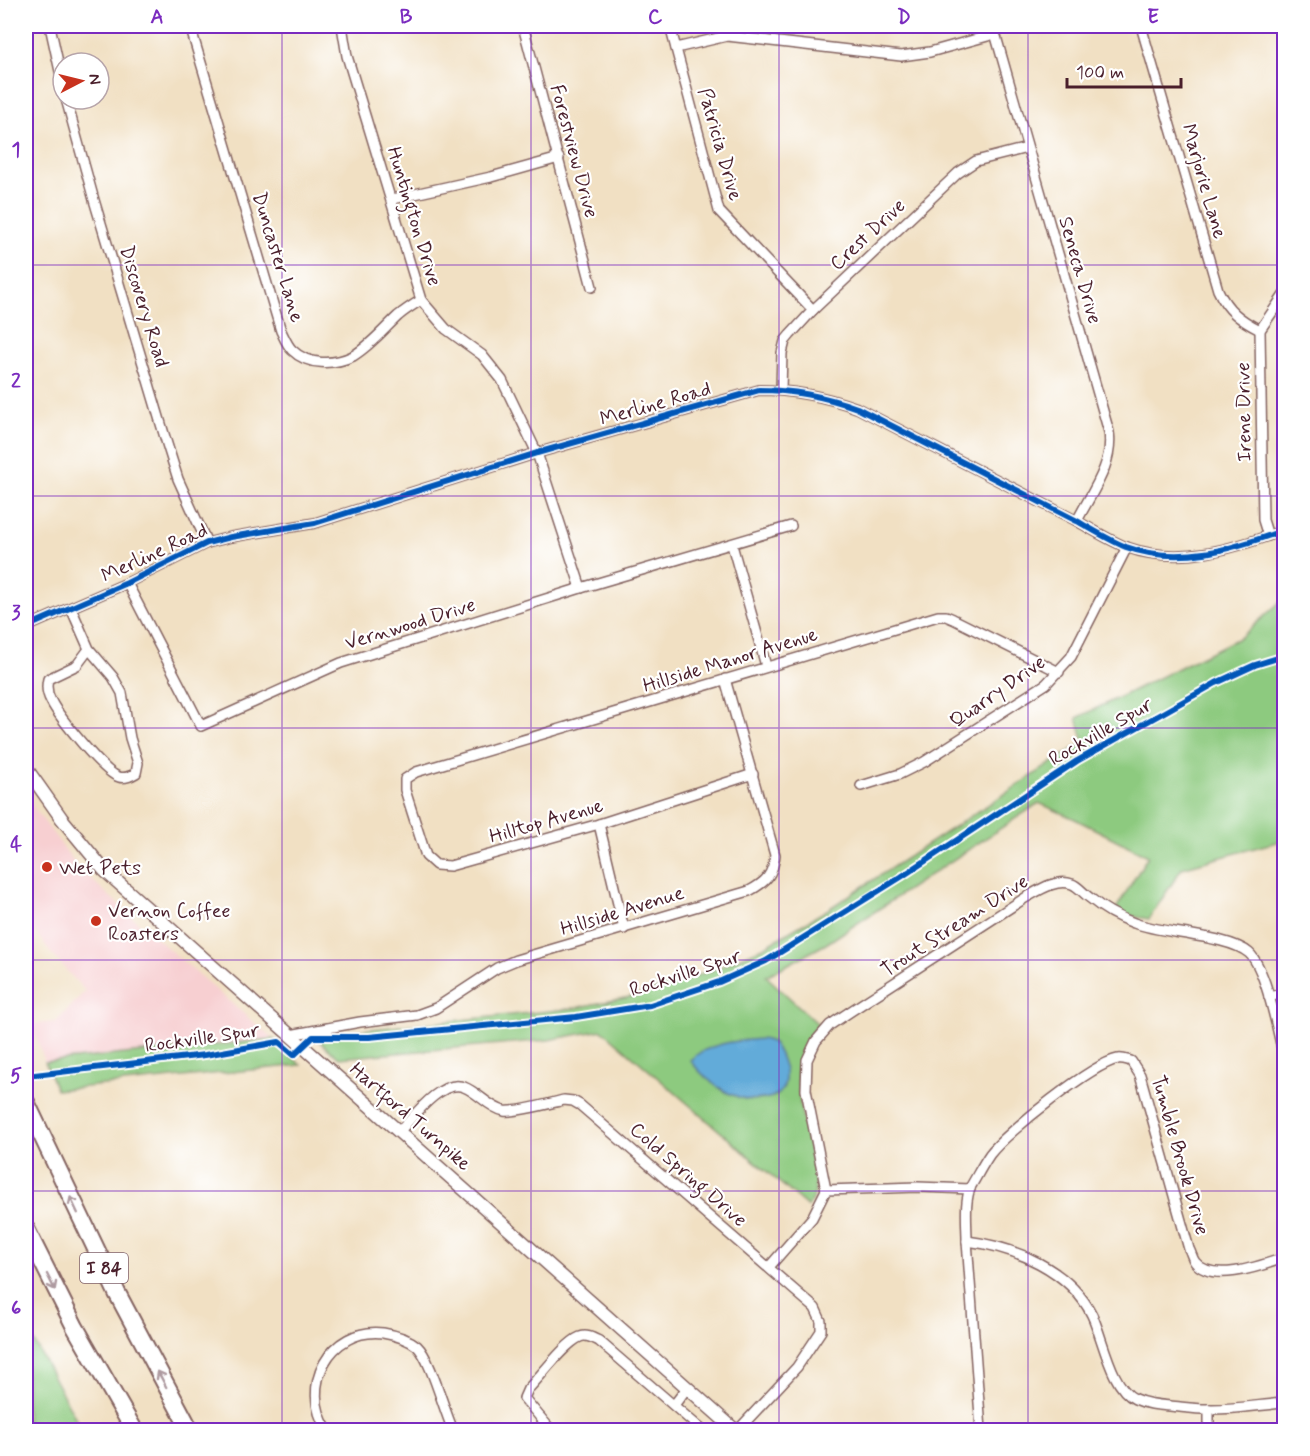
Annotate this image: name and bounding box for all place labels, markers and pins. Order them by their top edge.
place label: Wet Pets [59,855,141,882]
marker: Wet Pets [40,860,54,874]
place label: Vernon Coffee Roasters [108,898,231,948]
marker: Vernon Coffee Roasters [89,914,103,928]

